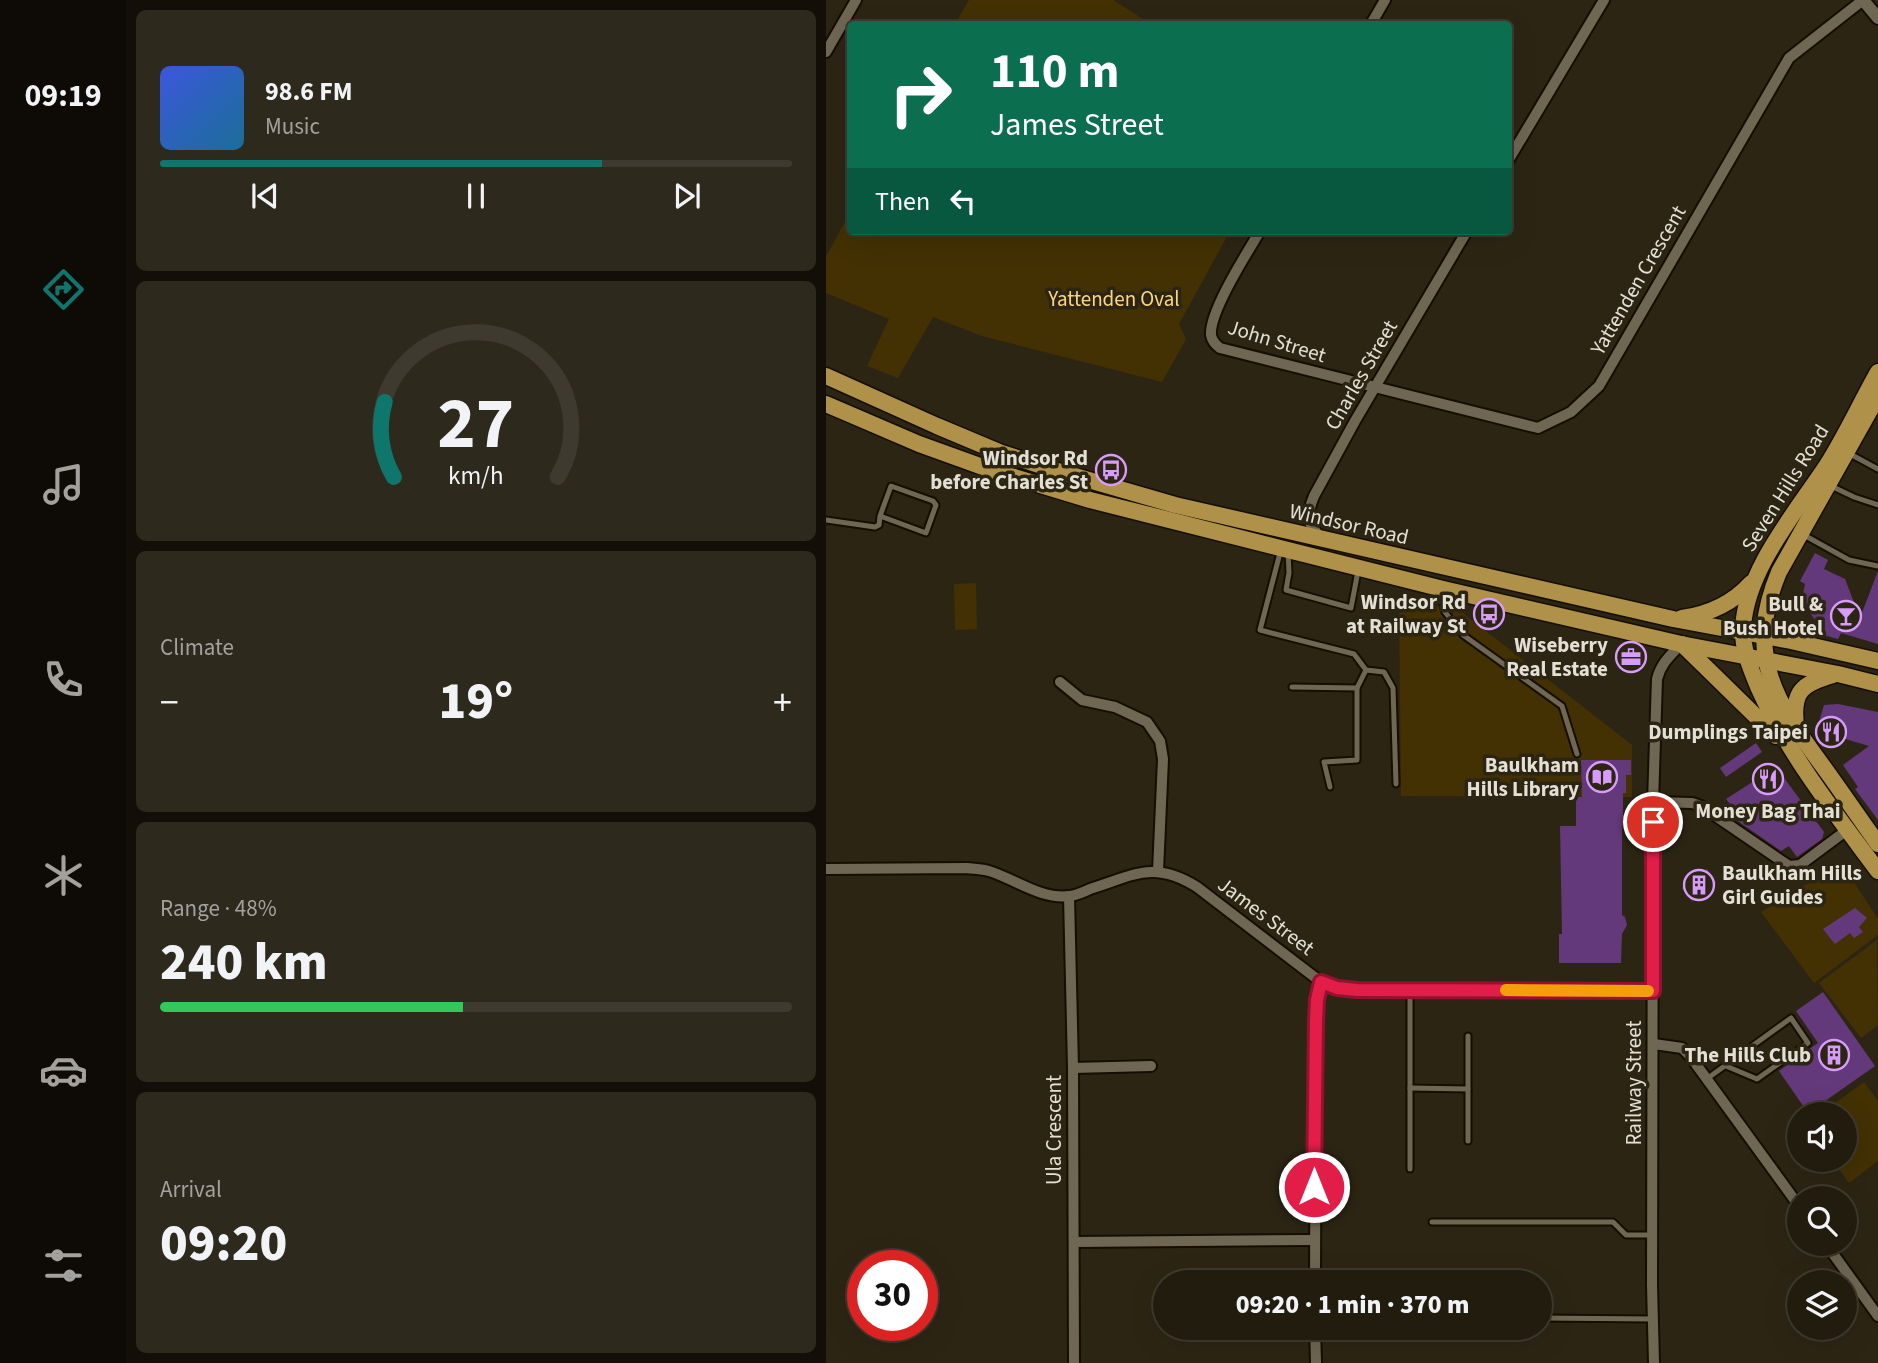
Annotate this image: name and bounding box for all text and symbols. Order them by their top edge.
text: 110 m [990,37,1119,107]
icon: right [875,49,966,140]
text: 09:19 [24,73,102,119]
text: 98.6 FM [265,73,353,110]
text: James Street [990,102,1164,148]
text: Music [265,110,320,143]
icon: previous [246,177,284,215]
icon: pause [457,177,495,215]
icon: next [668,177,706,215]
icon: left [944,182,982,220]
text: Then [875,183,930,220]
street label: Yattenden Crescent [1582,200,1693,361]
icon: directions [39,265,88,314]
park label: Yattenden Oval [1047,284,1180,314]
street label: John Street [1224,312,1330,370]
street label: Charles Street [1317,314,1405,436]
text: 27 [438,372,514,476]
street label: Seven Hills Road [1734,418,1836,558]
place label: Windsor Rd before Charles St [930,443,1088,497]
bus stop icon: Windsor Rd before Charles St [1094,453,1128,487]
text: km/h [448,458,504,494]
icon: music [39,460,88,509]
street label: Windsor Road [1286,496,1412,552]
place label: Windsor Rd at Railway St [1346,587,1466,641]
place label: Bull & Bush Hotel [1723,589,1823,643]
bus stop icon: Windsor Rd at Railway St [1472,597,1506,631]
bar icon: Bull & Bush Hotel [1829,599,1863,633]
place label: Wiseberry Real Estate [1506,630,1608,684]
text: Climate [160,631,234,664]
office icon: Wiseberry Real Estate [1614,640,1648,674]
icon: phone [39,655,88,704]
text: 19° [439,665,513,739]
text: − [160,676,179,730]
text: + [773,676,792,730]
restaurant icon: Dumplings Taipei [1814,715,1848,749]
place label: Dumplings Taipei [1648,717,1808,747]
place label: Baulkham Hills Library [1467,750,1579,804]
library icon: Baulkham Hills Library [1585,760,1619,794]
restaurant icon: Money Bag Thai [1751,762,1785,796]
pin [1623,792,1683,852]
place label: Money Bag Thai [1695,796,1841,826]
icon: arrive [1634,803,1672,841]
icon: climate [39,851,88,900]
place label: Baulkham Hills Girl Guides [1722,858,1862,912]
building icon: Baulkham Hills Girl Guides [1682,868,1716,902]
street label: James Street [1211,870,1321,962]
text: Range · 48% [160,892,277,925]
text: 240 km [160,926,328,1000]
street label: Railway Street [1619,1020,1649,1146]
building icon: The Hills Club [1817,1038,1851,1072]
place label: The Hills Club [1685,1040,1811,1070]
icon: car [39,1046,88,1095]
street label: Ula Crescent [1039,1075,1069,1185]
map controls [1787,1102,1857,1340]
button: sound [1787,1102,1857,1172]
position arrow [1277,1150,1351,1224]
text: Arrival [160,1173,222,1206]
button: search [1787,1186,1857,1256]
text: 09:20 [160,1207,287,1281]
icon: filters [39,1241,88,1290]
speed limit sign: 30 [847,1250,938,1341]
button: layers [1787,1270,1857,1340]
text: 09:20 · 1 min · 370 m [1236,1286,1469,1323]

